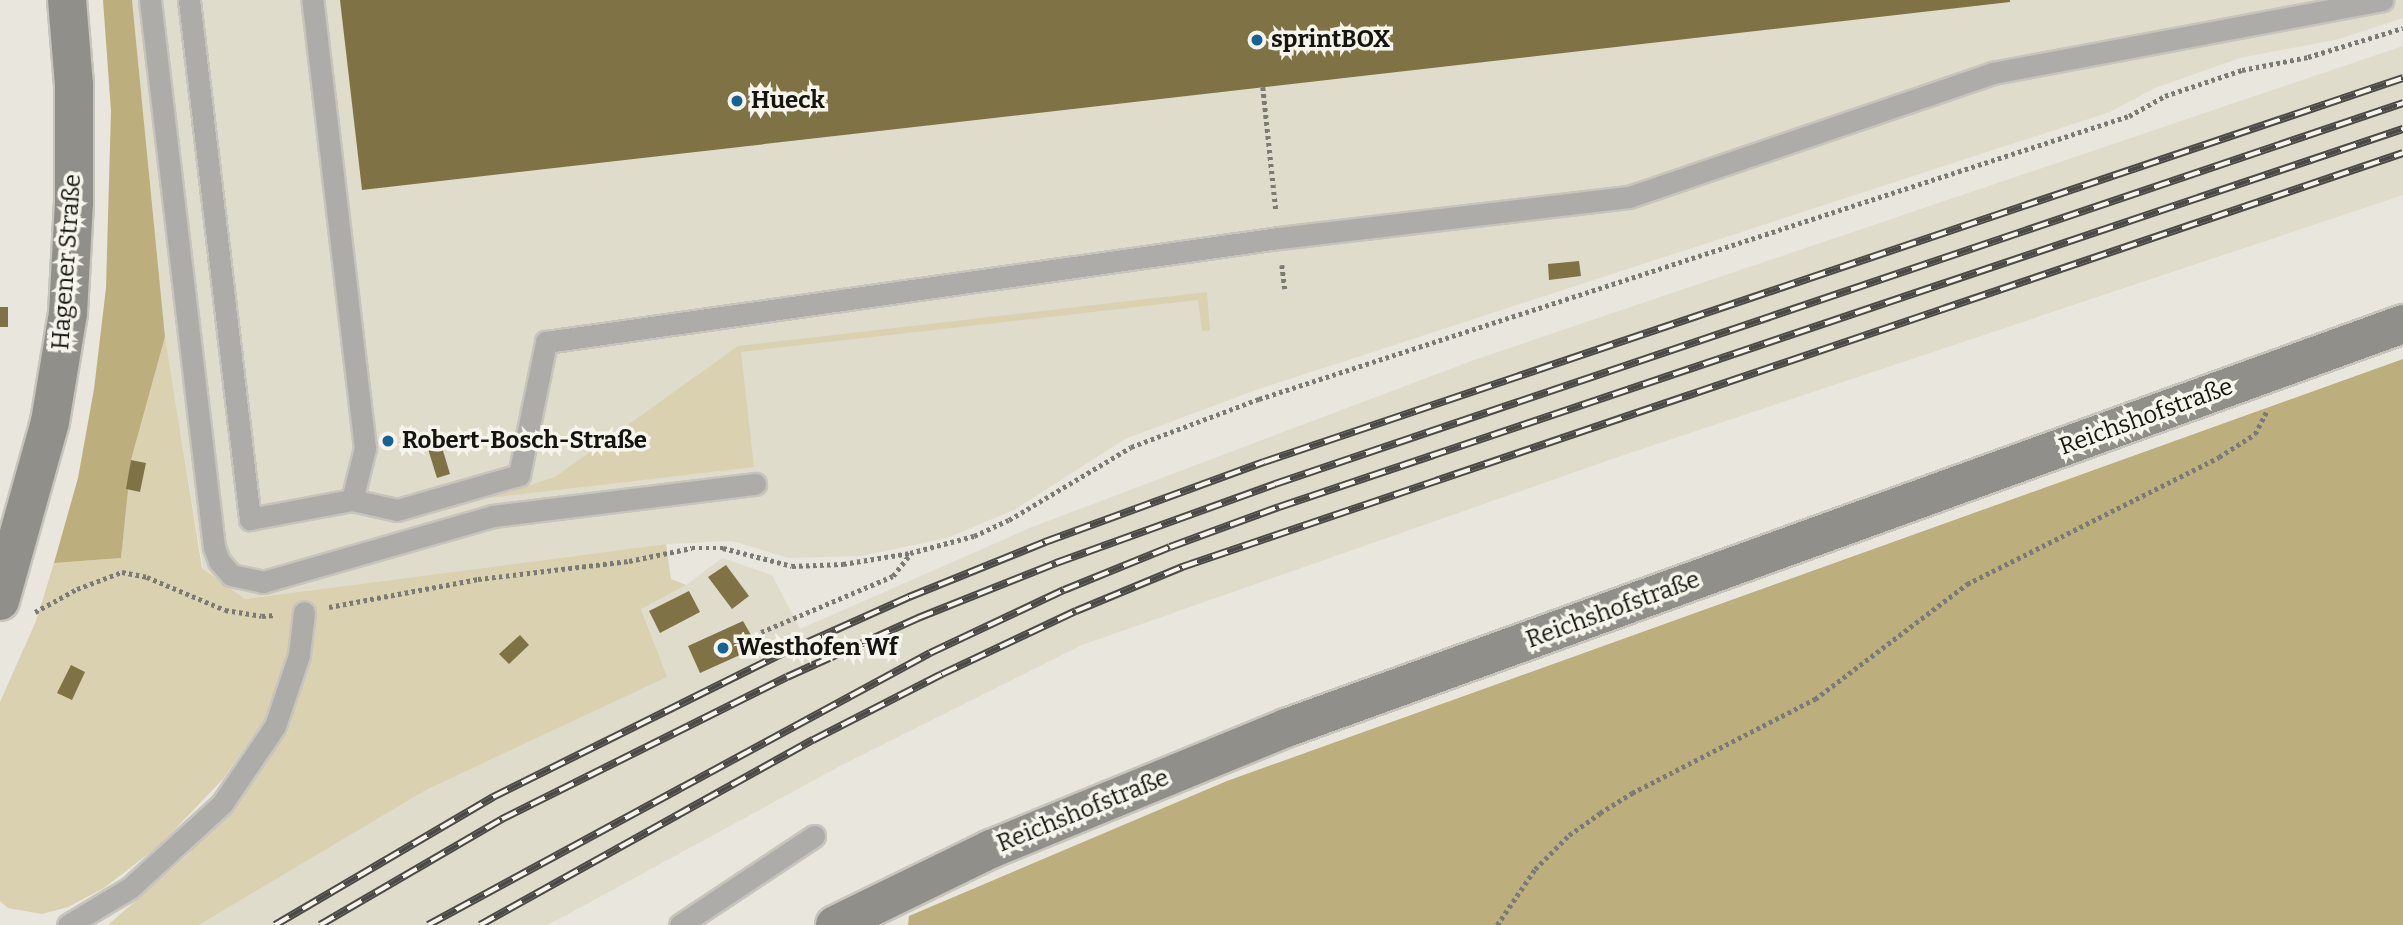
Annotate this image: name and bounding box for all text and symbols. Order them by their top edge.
place label: sprintBOX [1271,26,1390,54]
marker: sprintBOX [1249,32,1265,48]
place label: Hueck [751,87,825,115]
marker: Hueck [729,93,745,109]
street label: Hagener Straße [46,173,88,351]
street label: Reichshofstraße [2055,372,2237,462]
place label: Robert-Bosch-Straße [402,427,647,455]
marker: Robert-Bosch-Straße [380,433,396,449]
street label: Reichshofstraße [1522,565,1704,655]
place label: Westhofen Wf [737,634,898,662]
marker: Westhofen Wf [715,640,731,656]
street label: Reichshofstraße [993,763,1173,859]

